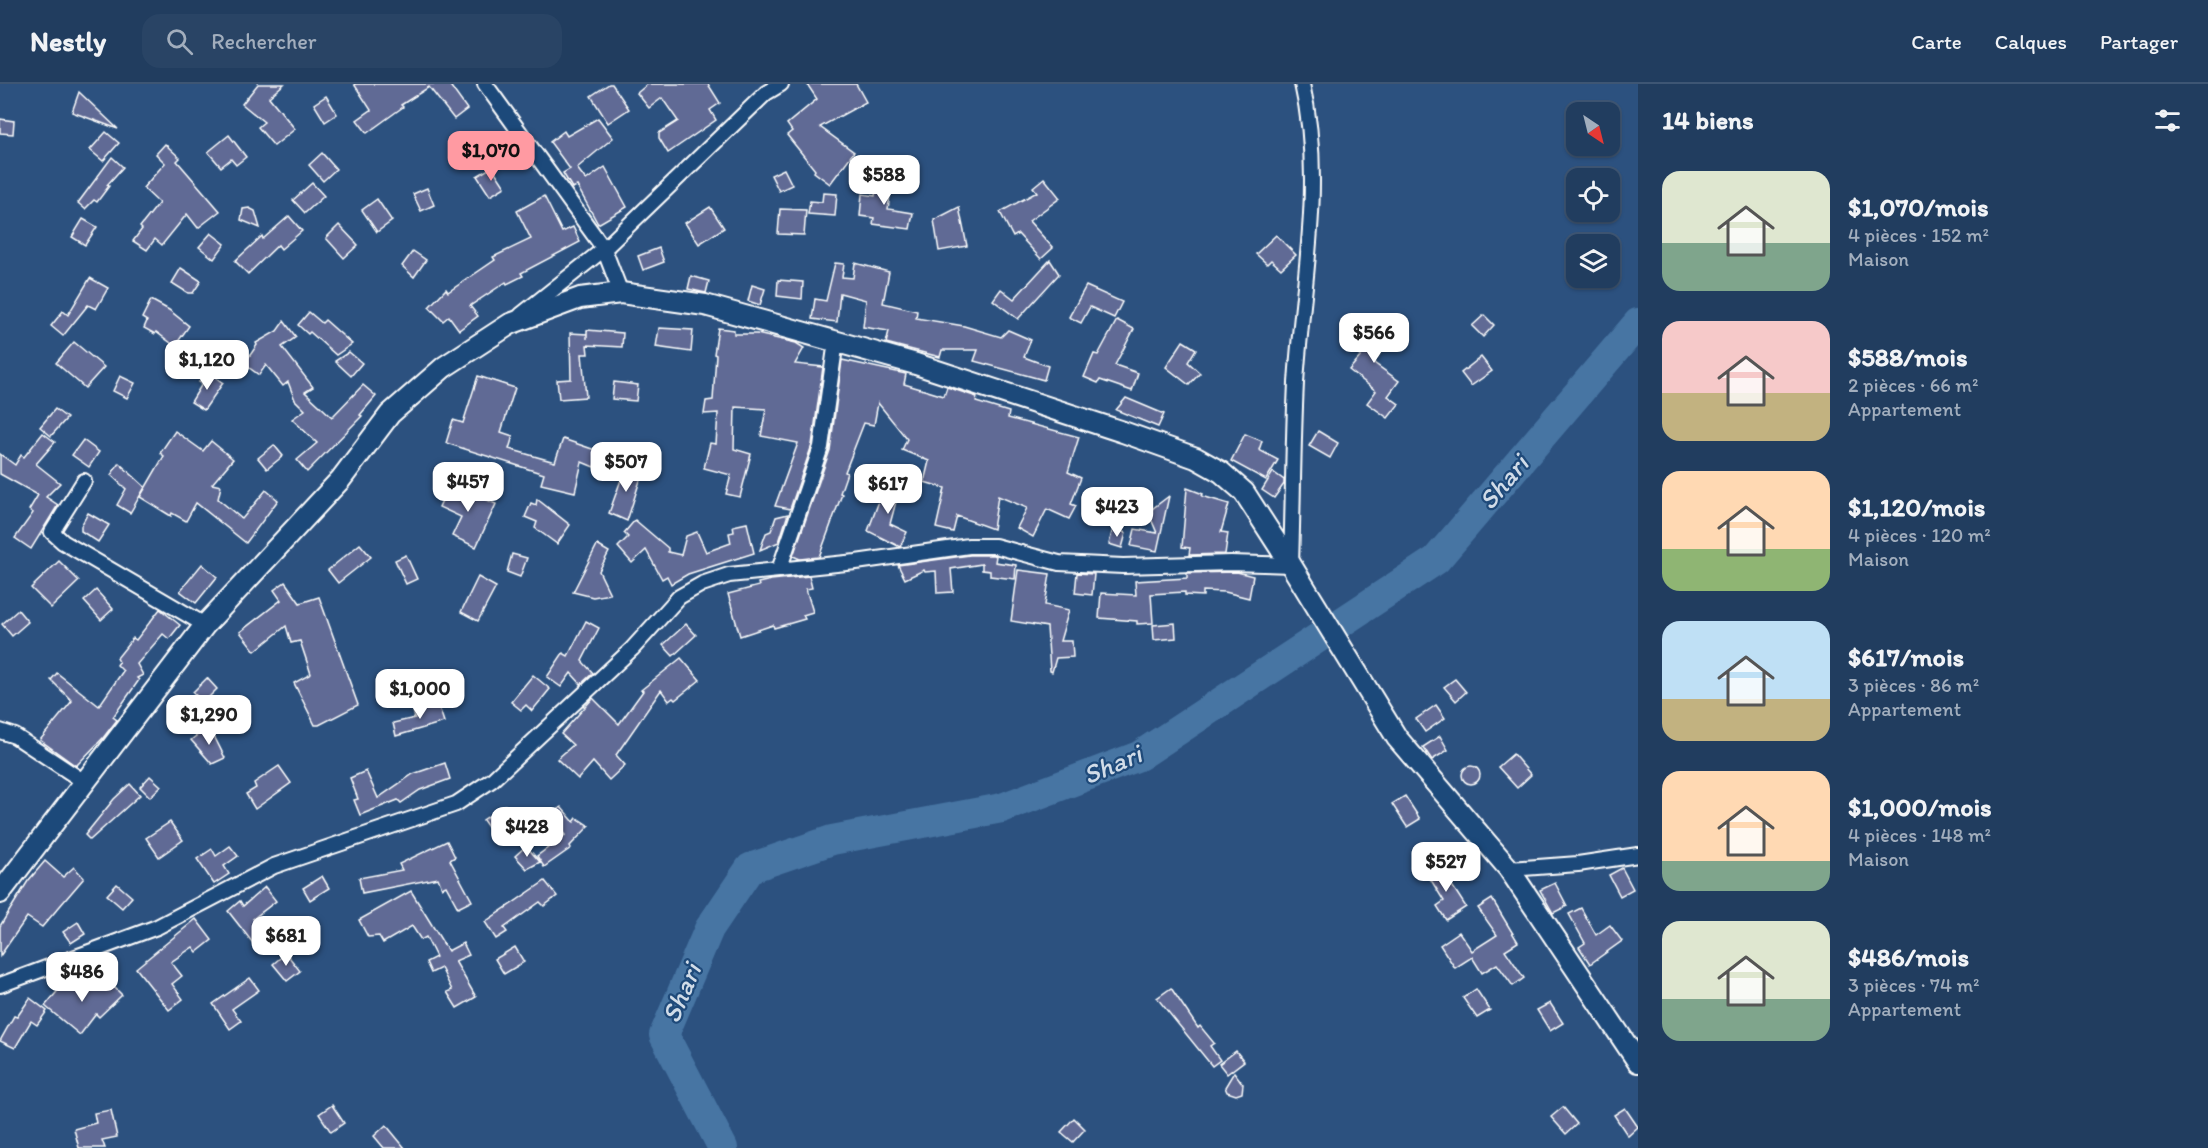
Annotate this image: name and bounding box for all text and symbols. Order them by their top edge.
search box [142,14,562,68]
text: Nestly [30,24,106,58]
icon: search [163,25,196,58]
text: Rechercher [211,28,317,55]
text: Carte [1911,29,1962,54]
text: Calques [1995,29,2067,54]
text: Partager [2100,29,2178,54]
north arrow [1566,102,1620,156]
map controls [1566,102,1620,288]
text: 14 biens [1662,104,1754,136]
icon: filters [2151,104,2184,137]
pin: $1,070 [442,131,540,182]
text: $1,070 [462,138,520,162]
pin: $588 [848,155,920,206]
text: $588 [863,162,905,186]
button: locate [1566,168,1620,222]
text: $1,070/mois [1848,191,1989,223]
icon: home [1710,195,1782,267]
text: 4 pièces · 152 m² [1848,223,1989,247]
button: layers [1566,234,1620,288]
text: Maison [1848,247,1909,271]
pin: $566 [1338,313,1410,364]
text: $566 [1353,320,1395,344]
pin: $1,120 [158,340,256,391]
text: $588/mois [1848,341,1968,373]
icon: home [1710,345,1782,417]
text: $1,120 [179,347,235,371]
text: 2 pièces · 66 m² [1848,373,1978,397]
text: Appartement [1848,397,1961,421]
pin: $507 [590,442,662,493]
water label: Shari [1471,446,1537,516]
text: $507 [605,449,647,473]
pin: $457 [432,462,504,513]
pin: $617 [852,464,924,515]
text: $457 [447,469,489,493]
text: $617 [868,471,908,495]
pin: $423 [1081,487,1153,538]
text: $1,120/mois [1848,491,1985,523]
text: $423 [1095,494,1139,518]
icon: home [1710,495,1782,567]
text: 4 pièces · 120 m² [1848,523,1991,547]
text: Maison [1848,547,1909,571]
text: $617/mois [1848,641,1964,673]
icon: home [1710,645,1782,717]
pin: $1,000 [371,669,469,720]
text: 3 pièces · 86 m² [1848,673,1979,697]
text: $1,000 [389,676,451,700]
pin: $1,290 [160,695,258,746]
text: Appartement [1848,697,1961,721]
text: $1,290 [180,702,238,726]
water label: Shari [1078,736,1149,791]
text: $1,000/mois [1848,791,1992,823]
icon: home [1710,795,1782,867]
pin: $428 [491,807,563,858]
text: $428 [505,814,549,838]
text: 4 pièces · 148 m² [1848,823,1991,847]
pin: $527 [1410,842,1482,893]
text: Maison [1848,847,1909,871]
text: $527 [1425,849,1467,873]
pin: $681 [250,916,322,967]
text: $681 [266,923,306,947]
text: $486/mois [1848,941,1969,973]
icon: home [1710,945,1782,1017]
pin: $486 [46,952,118,1003]
water label: Shari [654,956,709,1027]
text: $486 [60,959,104,983]
text: 3 pièces · 74 m² [1848,973,1980,997]
text: Appartement [1848,997,1961,1021]

